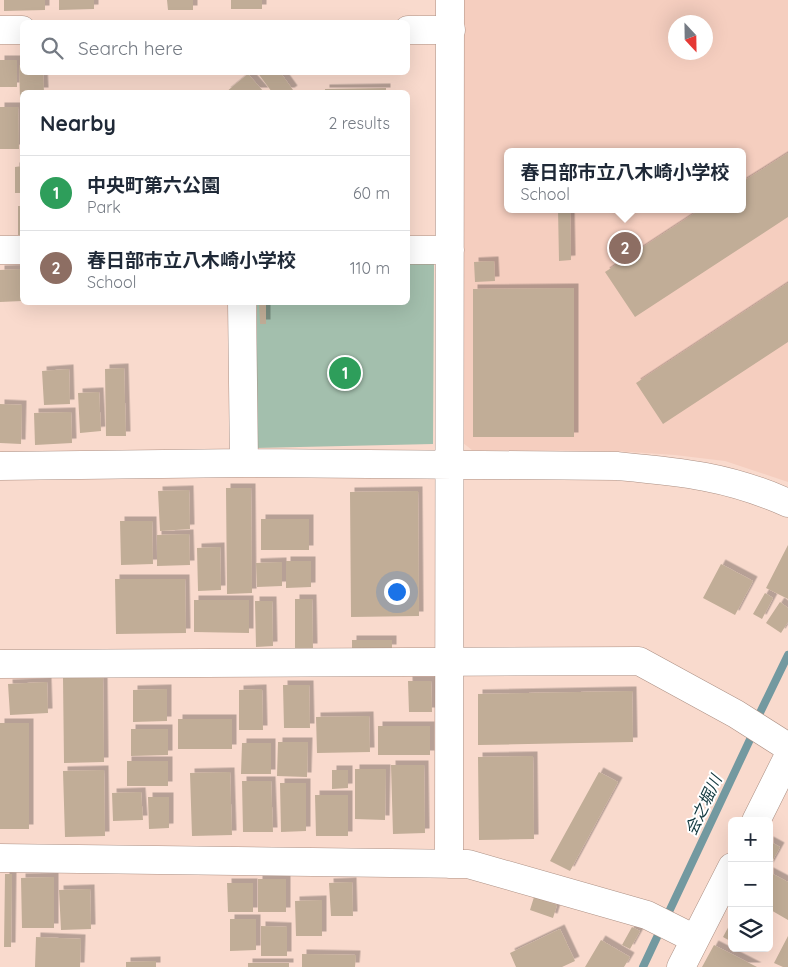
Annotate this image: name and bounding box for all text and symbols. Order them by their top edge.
north arrow [668,15,713,60]
search box [20,20,410,75]
icon: search [38,34,66,62]
text: Search here [78,36,183,60]
text: Nearby [40,110,116,136]
text: 2 results [328,113,390,133]
popup [504,148,746,213]
text: 春日部市立八木崎小学校 [520,160,730,184]
text: 中央町第六公園 [87,173,220,197]
text: 1 [53,183,59,203]
text: 60 m [353,183,390,203]
text: School [520,184,570,204]
text: Park [87,197,121,217]
pin: 2 [609,229,641,267]
text: 春日部市立八木崎小学校 [87,248,296,272]
text: 2 [51,258,61,278]
text: 110 m [350,258,390,278]
text: School [87,272,136,292]
pin: 1 [329,354,361,392]
your location [384,579,410,605]
water label: 会之堀川 [680,770,726,838]
map controls [728,817,773,952]
button: + [728,817,773,862]
button: − [728,862,773,907]
button: layers [728,907,773,952]

